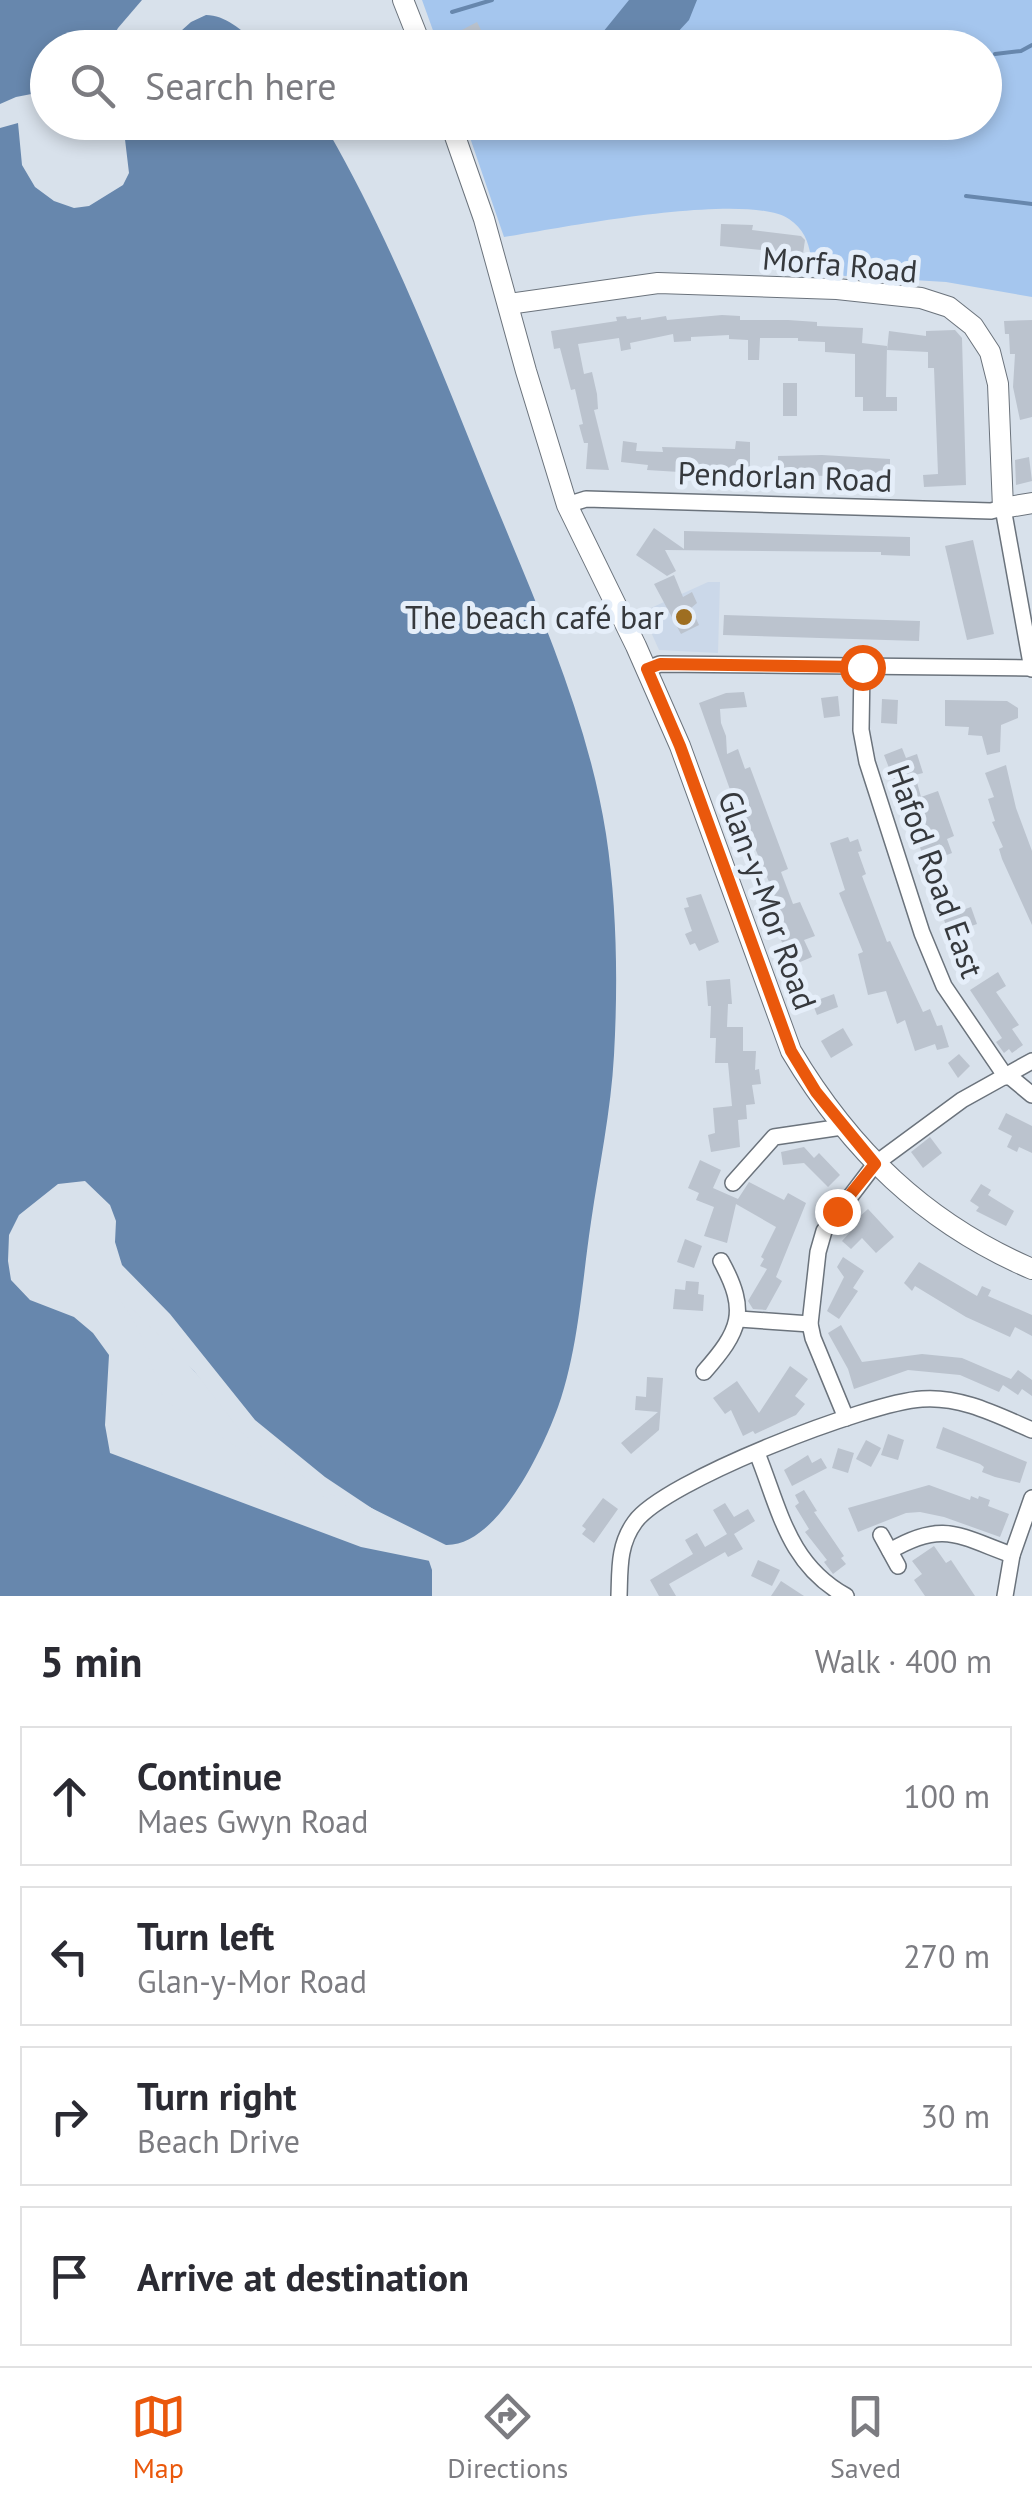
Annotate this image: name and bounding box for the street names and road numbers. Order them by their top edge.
street label: Morfa Road [761,236,919,292]
street label: Pendorlan Road [677,451,893,501]
street label: Hafod Road East [878,759,994,983]
street label: Glan-y-Mor Road [709,785,827,1015]

